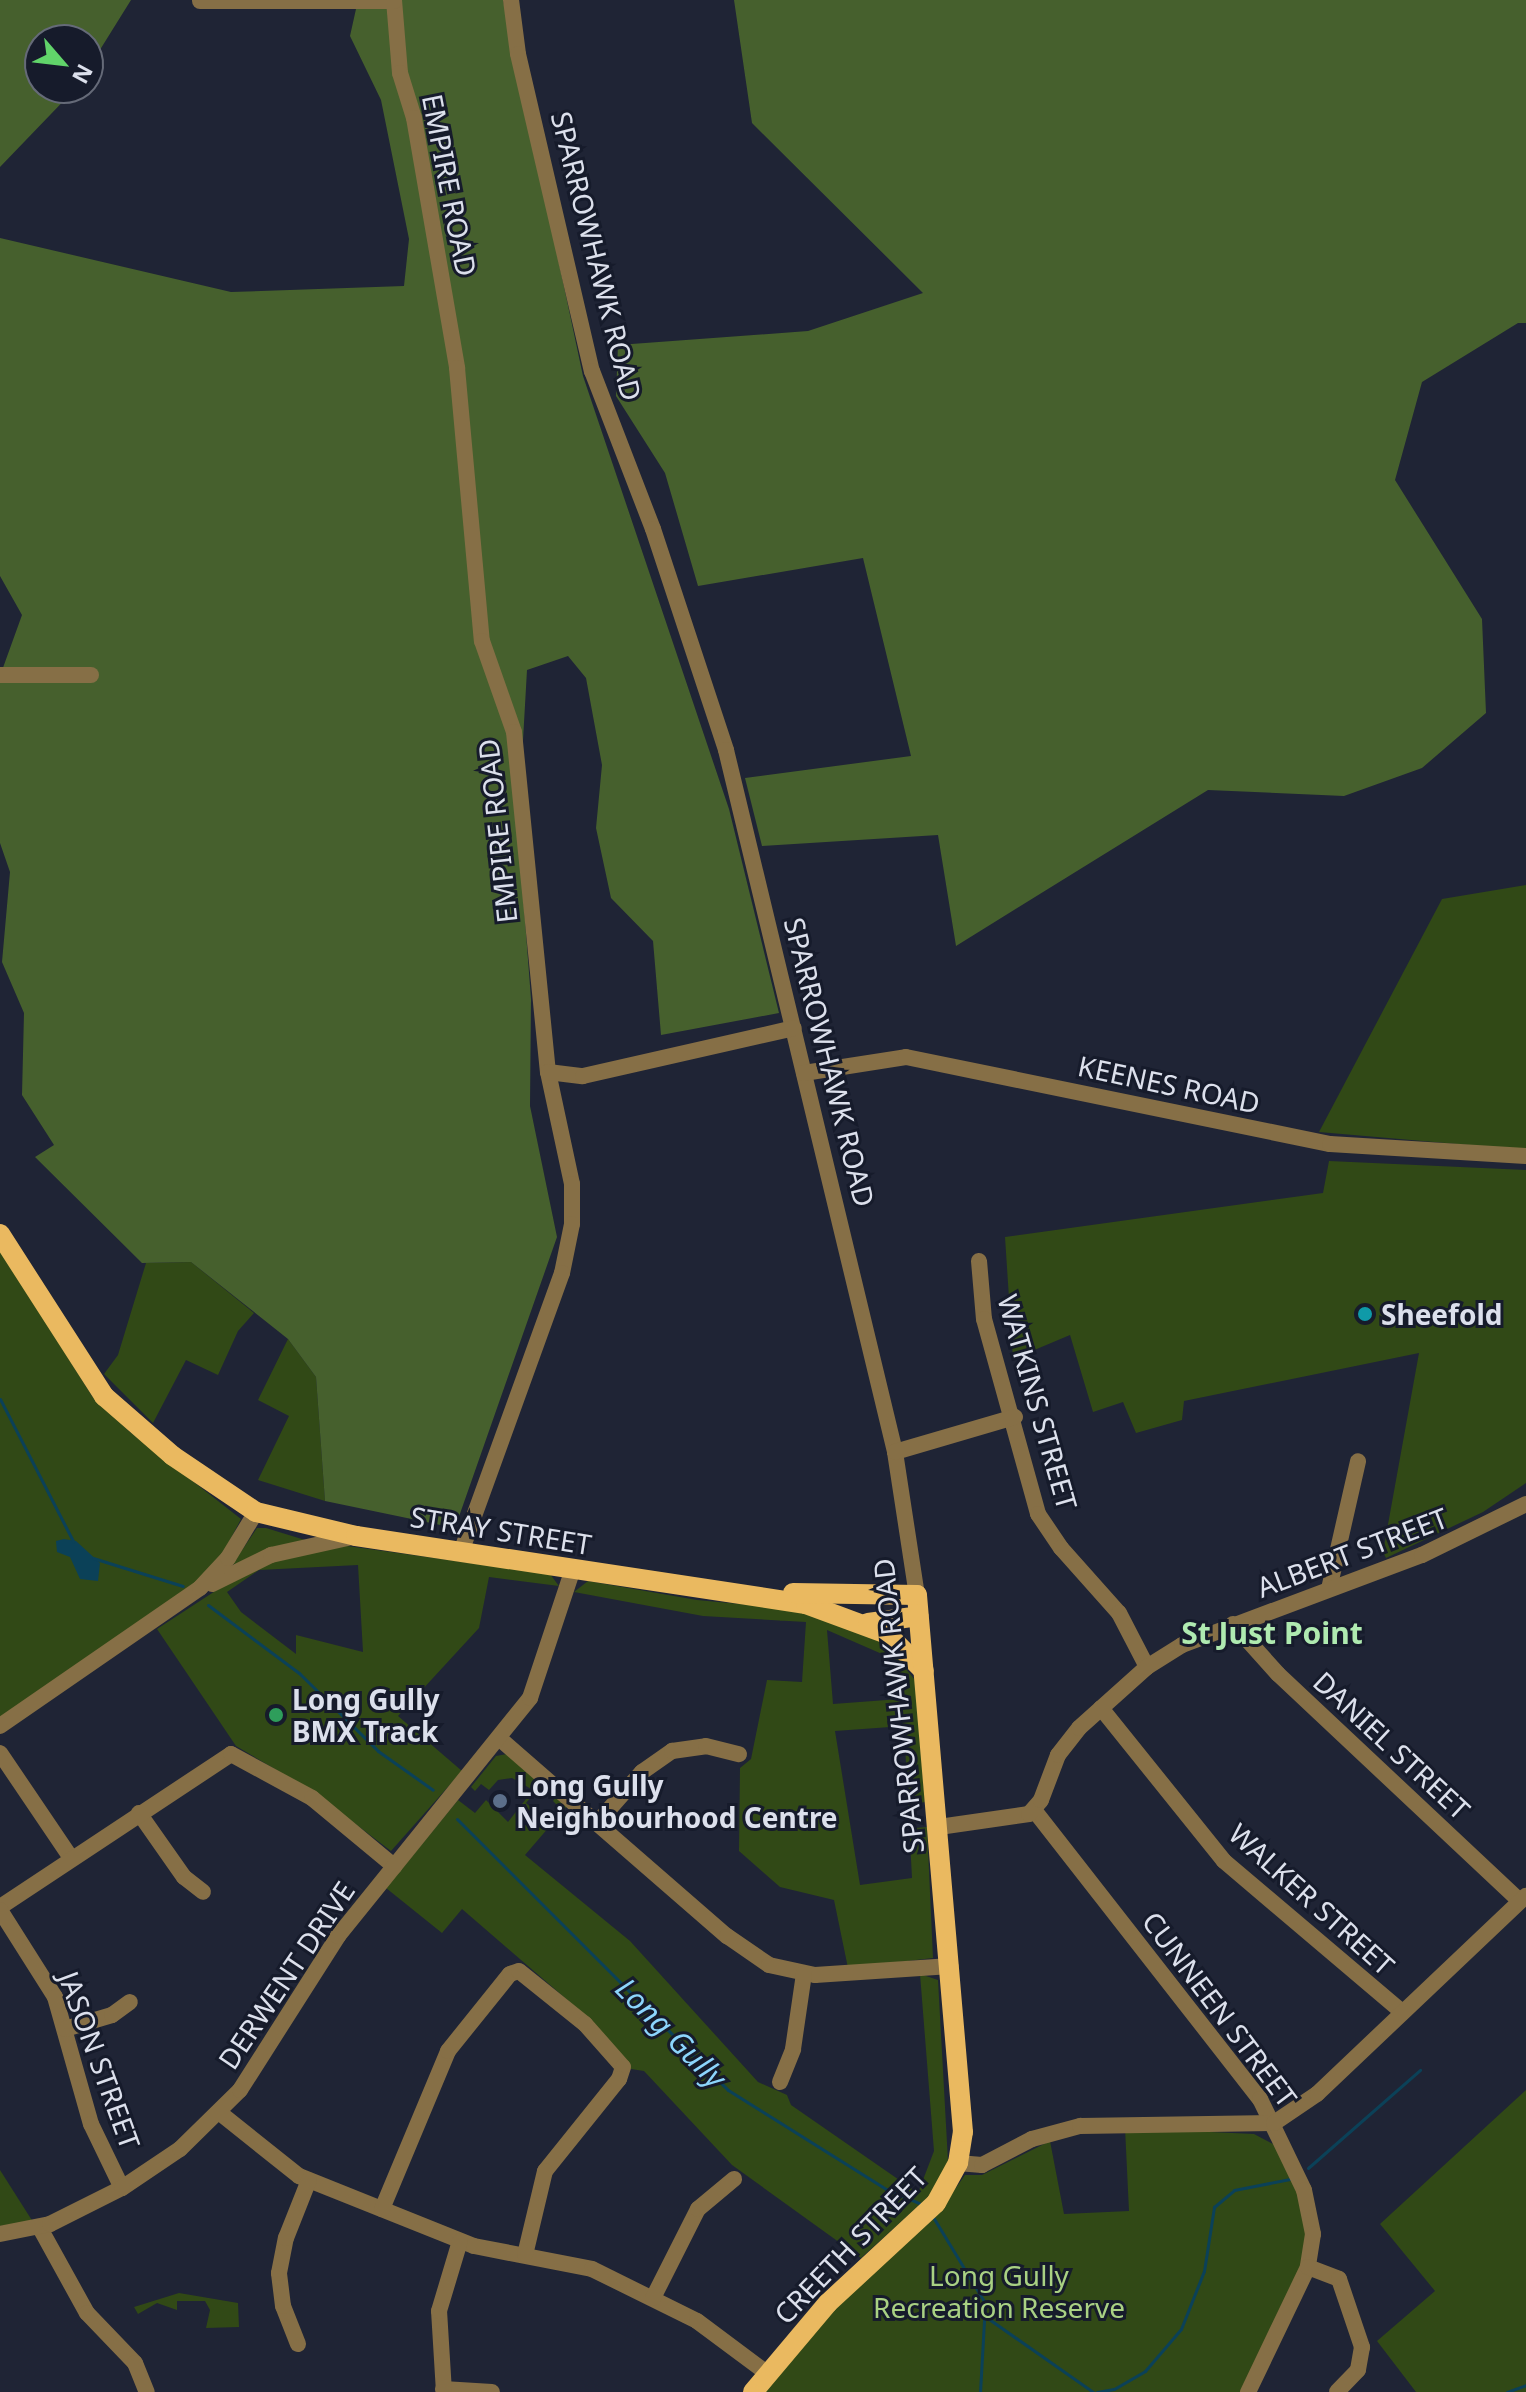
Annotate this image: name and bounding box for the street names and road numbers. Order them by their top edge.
street label: EMPIRE ROAD [416,91,484,279]
street label: SPARROWHAWK ROAD [545,108,649,404]
street label: EMPIRE ROAD [471,737,523,925]
street label: SPARROWHAWK ROAD [778,914,882,1210]
street label: KEENES ROAD [1075,1048,1263,1120]
street label: WATKINS STREET [991,1291,1085,1513]
street label: STRAY STREET [408,1499,594,1561]
street label: ALBERT STREET [1252,1500,1452,1604]
street label: SPARROWHAWK ROAD [866,1557,930,1855]
street label: DANIEL STREET [1307,1664,1477,1826]
street label: WALKER STREET [1223,1816,1401,1982]
street label: DERWENT DRIVE [211,1875,361,2075]
street label: CUNNEEN STREET [1136,1905,1304,2113]
street label: JASON STREET [52,1967,148,2153]
street label: CREETH STREET [767,2160,933,2330]

